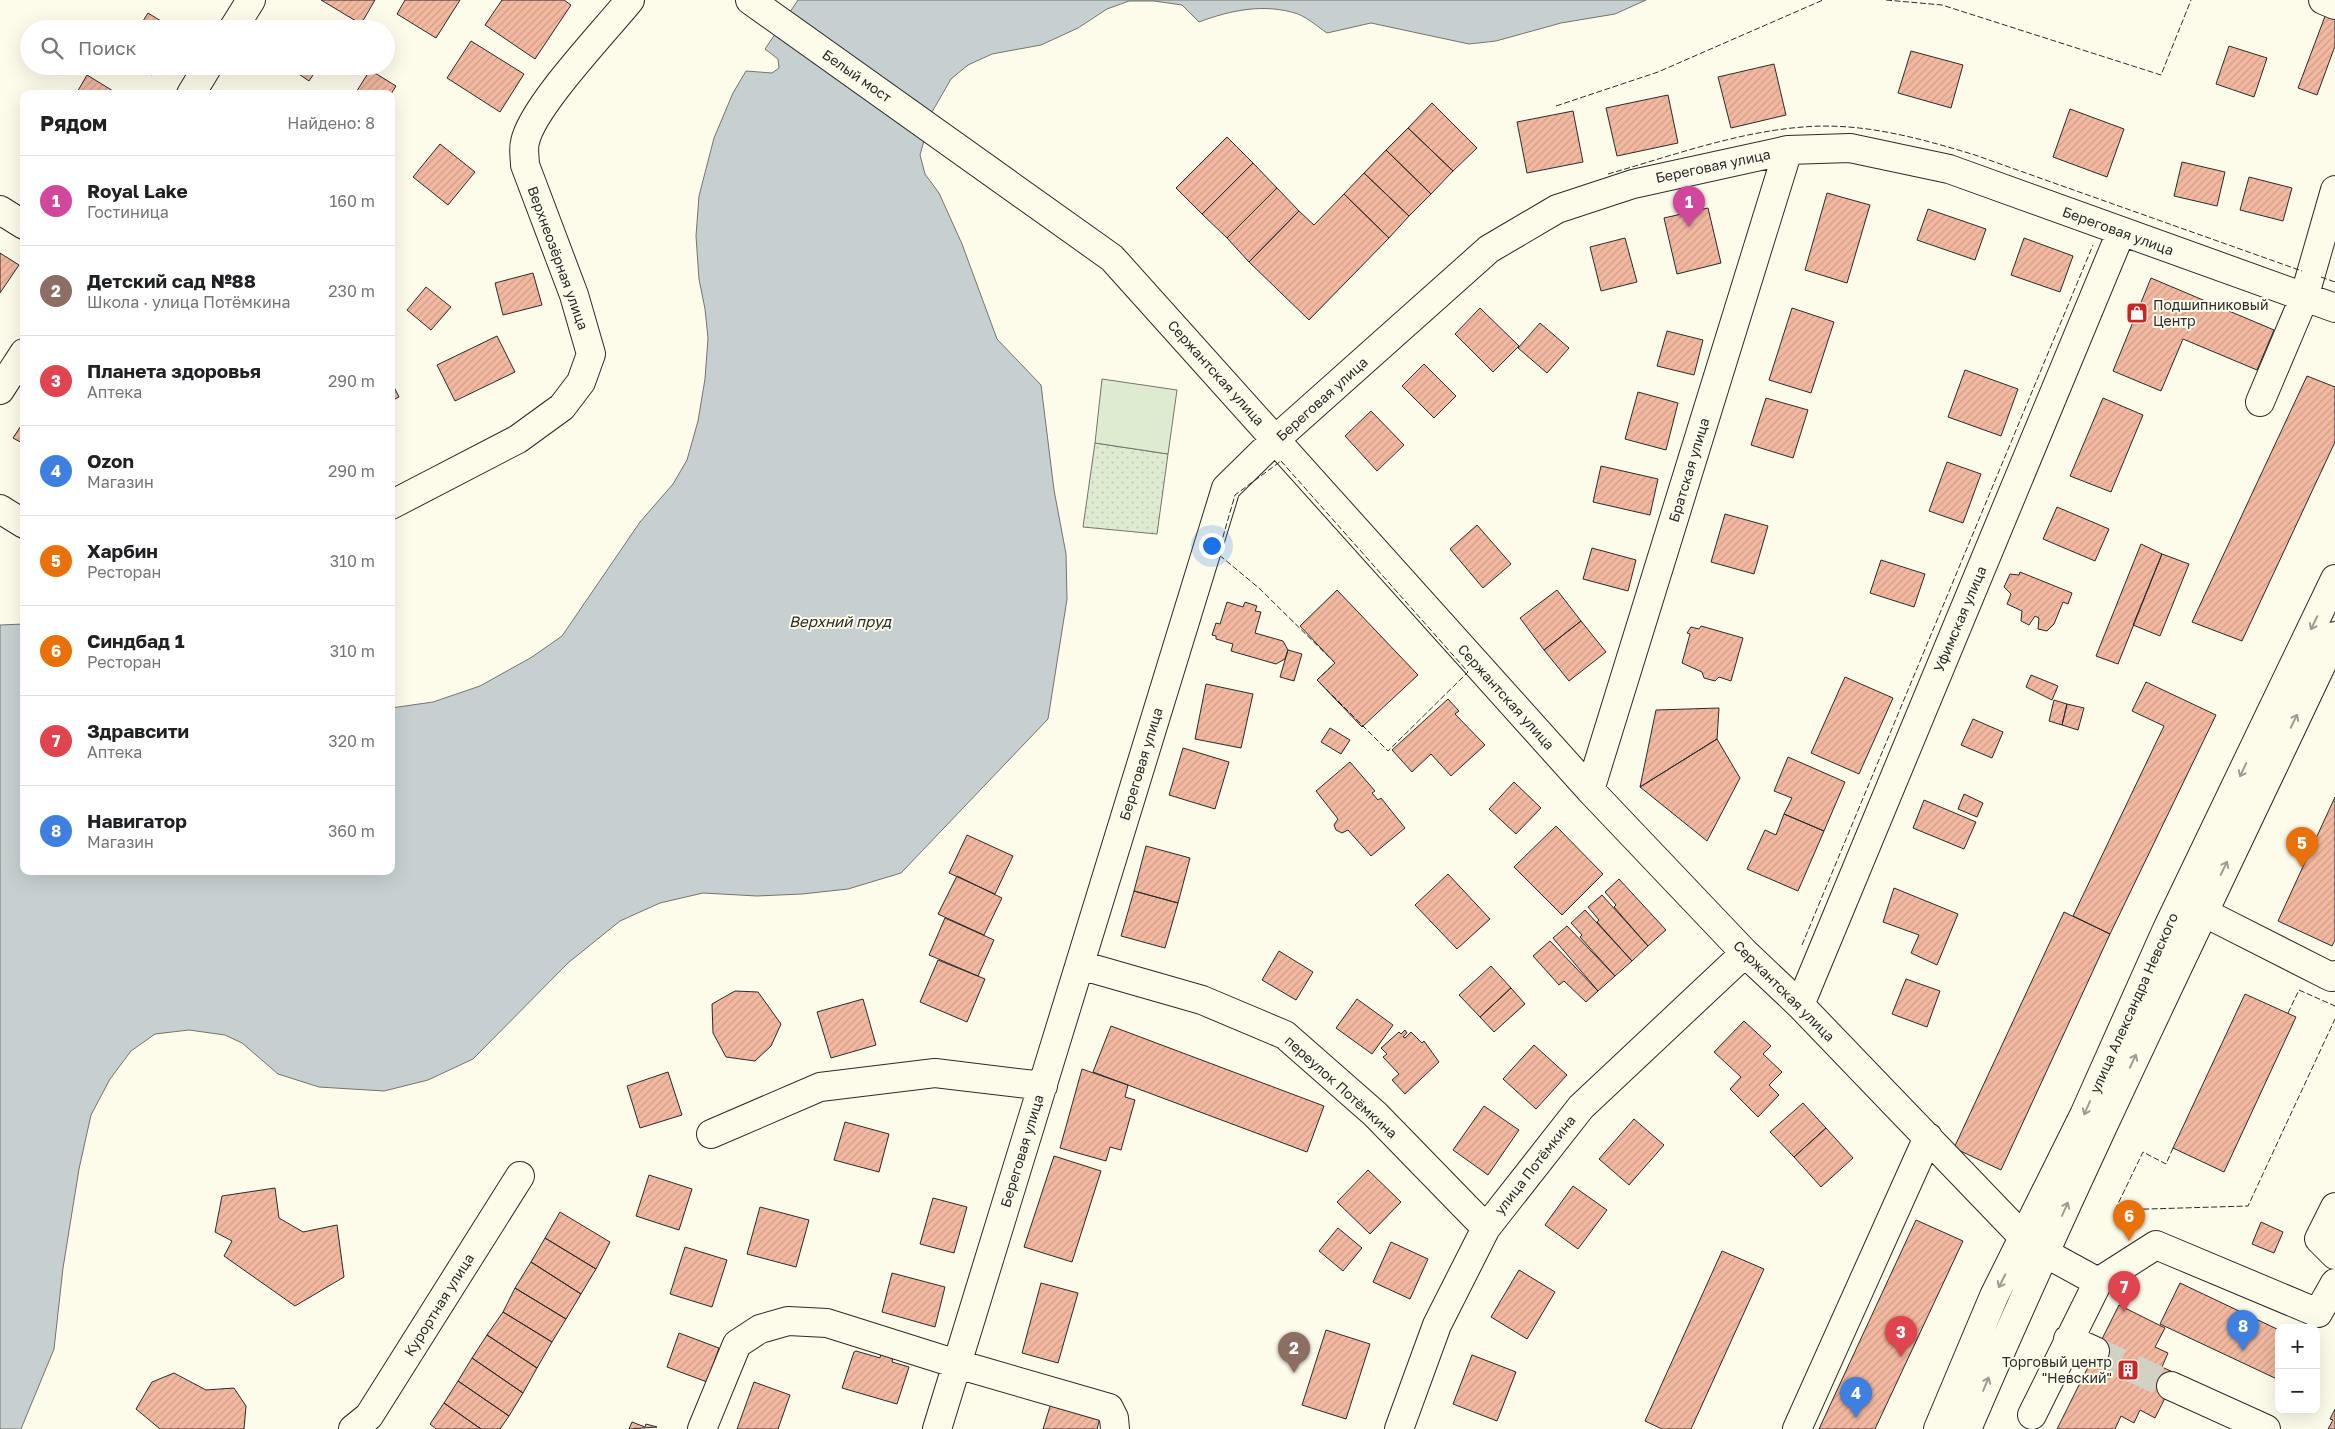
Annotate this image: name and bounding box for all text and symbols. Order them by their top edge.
search box [20,20,395,75]
icon: search [38,34,66,62]
text: Поиск [78,36,137,59]
street label: Белый мост [819,45,895,106]
text: Рядом [40,110,107,136]
text: Найдено: 8 [287,113,375,133]
street label: Береговая улица [1654,145,1772,186]
text: Royal Lake [87,179,188,202]
street label: Верхнеозёрная улица [525,184,592,332]
pin: 1 [1673,186,1705,227]
text: 1 [52,191,60,211]
text: 160 m [329,191,375,211]
text: Гостиница [87,202,169,222]
street label: Береговая улица [2060,203,2176,259]
text: Детский сад №88 [87,269,256,292]
text: 2 [51,281,61,301]
text: 230 m [328,281,375,301]
text: Школа · улица Потёмкина [87,292,291,312]
place label: Подшипниковый Центр [2153,296,2268,329]
shop icon: Подшипниковый Центр [2125,301,2149,325]
street label: Сержантская улица [1165,316,1268,429]
street label: Береговая улица [1272,353,1371,444]
text: Планета здоровья [87,359,261,382]
text: 3 [51,371,61,391]
text: 290 m [328,371,375,391]
text: Аптека [87,382,142,402]
street label: Братская улица [1665,416,1712,524]
text: Ozon [87,449,134,472]
text: 4 [51,461,61,481]
text: 290 m [328,461,375,481]
text: Магазин [87,472,154,492]
your location [1199,533,1225,559]
text: Харбин [87,539,158,562]
text: 5 [51,551,61,571]
text: 310 m [330,551,375,571]
text: Ресторан [87,562,161,582]
street label: Уфимская улица [1930,563,1990,674]
water label: Верхний пруд [789,612,892,631]
one-way arrow [2309,616,2319,631]
text: Синдбад 1 [87,629,184,652]
street label: Сержантская улица [1455,640,1558,753]
text: 6 [51,641,61,661]
text: 310 m [330,641,375,661]
text: Ресторан [87,652,161,672]
street label: Береговая улица [1115,705,1166,822]
one-way arrow [2290,714,2299,729]
text: Здравсити [87,719,189,742]
text: 7 [52,731,60,751]
text: 320 m [328,731,375,751]
text: Аптека [87,742,142,762]
one-way arrow [2238,762,2248,777]
text: Навигатор [87,809,187,832]
text: 8 [51,821,61,841]
text: 360 m [328,821,375,841]
pin: 5 [2286,827,2318,868]
text: Магазин [87,832,154,852]
one-way arrow [2220,861,2229,876]
street label: улица Александра Невского [2086,910,2181,1096]
street label: Сержантская улица [1730,936,1839,1045]
street label: переулок Потёмкина [1282,1032,1401,1142]
one-way arrow [2129,1054,2138,1069]
street label: Береговая улица [996,1092,1047,1209]
one-way arrow [2082,1100,2091,1115]
street label: улица Потёмкина [1491,1112,1579,1218]
pin: 6 [2113,1200,2145,1241]
one-way arrow [2060,1202,2070,1217]
street label: Курортная улица [400,1250,477,1359]
pin: 7 [2108,1271,2140,1312]
one-way arrow [1997,1273,2006,1288]
pin: 8 [2227,1310,2259,1351]
pin: 3 [1885,1316,1917,1357]
map controls [2275,1324,2320,1414]
button: + [2275,1324,2320,1369]
pin: 2 [1278,1332,1310,1373]
place label: Торговый центр "Невский" [2002,1353,2112,1386]
building icon: Торговый центр "Невский" [2116,1358,2140,1382]
button: − [2275,1369,2320,1414]
pin: 4 [1840,1377,1872,1418]
one-way arrow [1982,1377,1992,1392]

